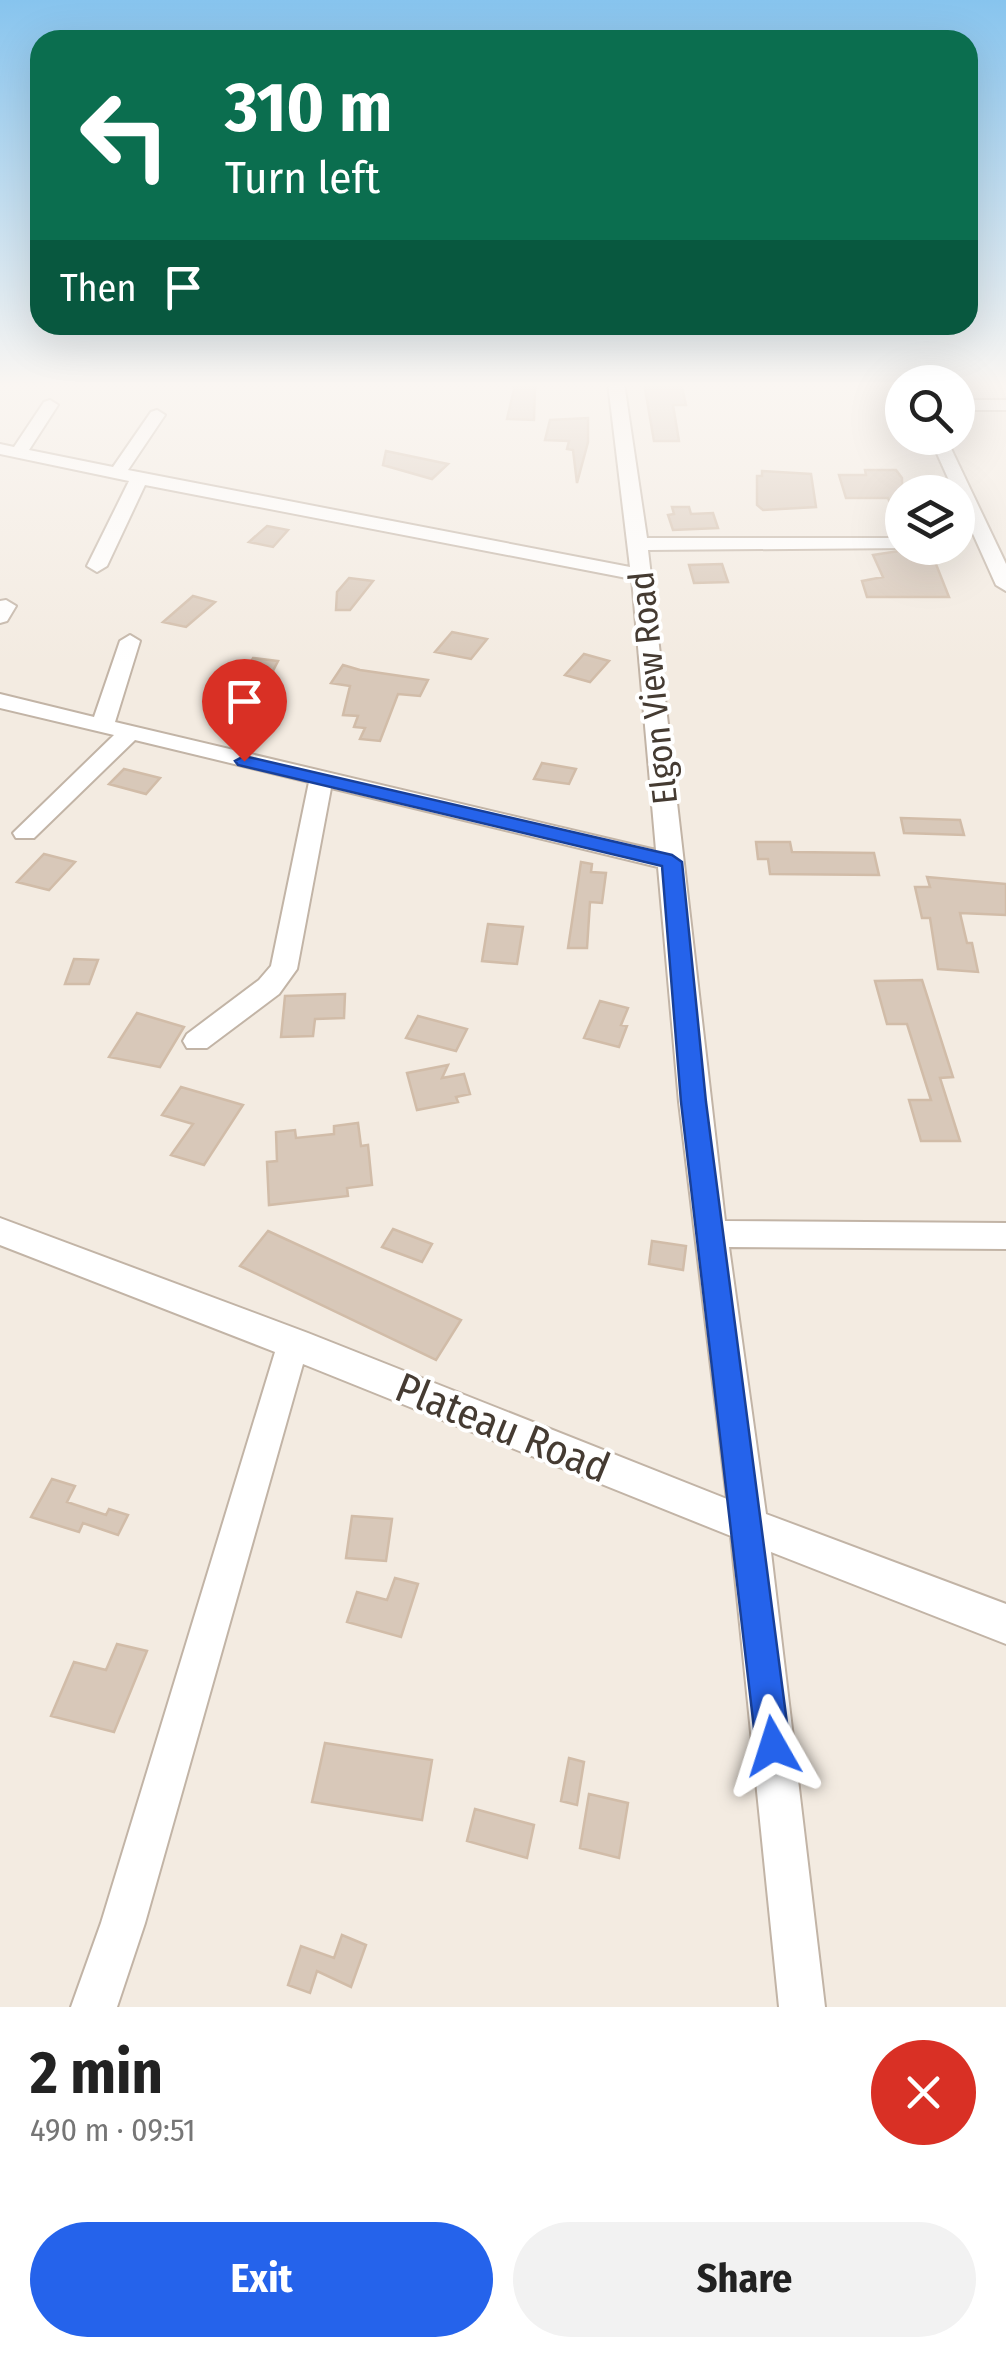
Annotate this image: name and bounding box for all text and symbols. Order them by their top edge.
text: 310 m [225,66,393,150]
icon: left [60,70,190,200]
text: Turn left [225,151,380,205]
icon: arrive [156,260,211,315]
text: Then [60,265,136,311]
map controls [885,365,975,565]
button: search [885,365,975,455]
button: layers [885,475,975,565]
street label: Elgon View Road [620,569,686,807]
pin [202,659,287,762]
icon: arrive [217,674,272,729]
street label: Plateau Road [389,1362,617,1493]
position arrow [721,1694,825,1798]
text: 2 min [30,2037,163,2109]
button: close [871,2040,976,2145]
text: 490 m · 09:51 [30,2111,196,2149]
button: Exit [30,2222,493,2337]
button: Share [513,2222,976,2337]

